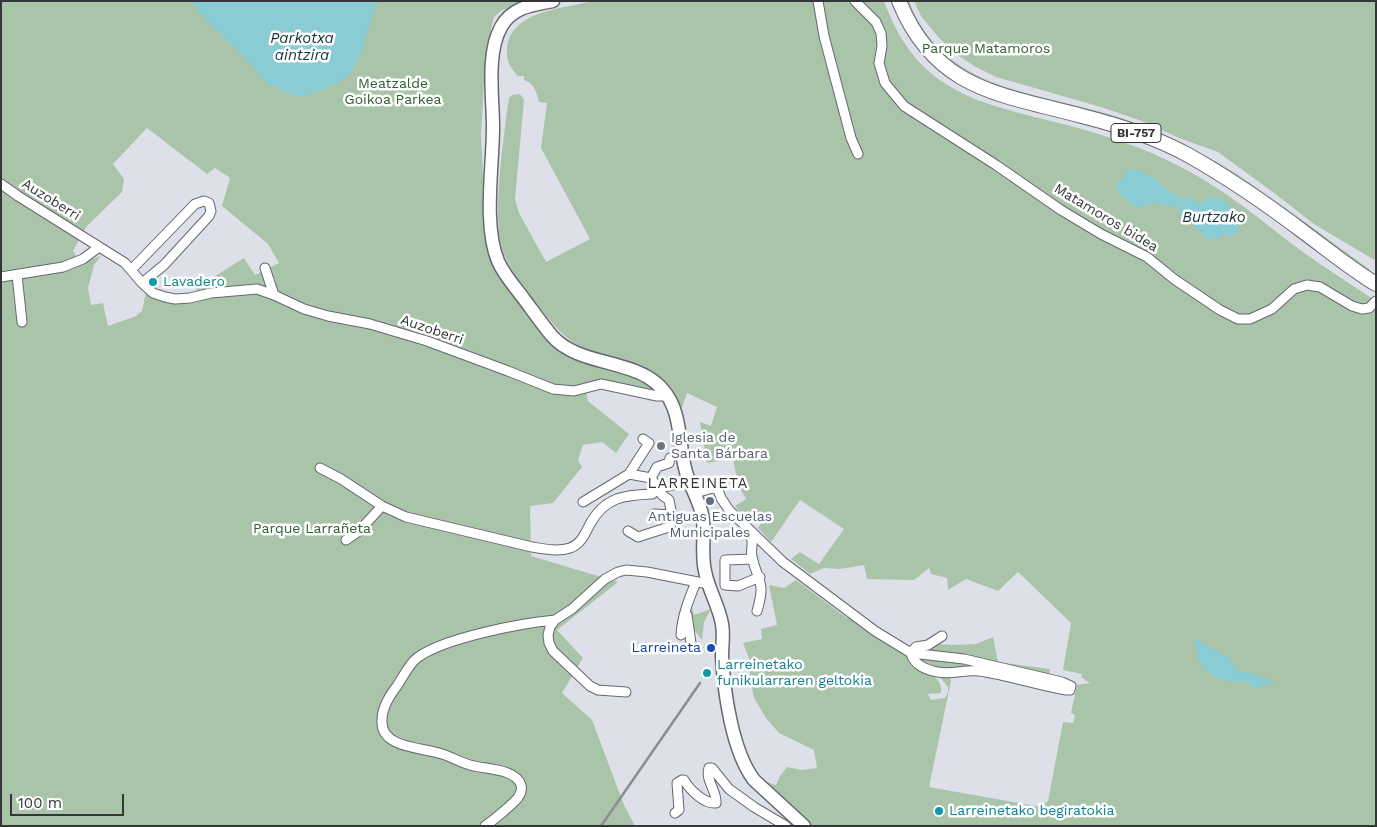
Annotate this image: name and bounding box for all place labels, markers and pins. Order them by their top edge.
place label: Lavadero [163,274,225,290]
marker: Lavadero [147,276,159,288]
place label: Iglesia de Santa Bárbara [671,430,768,462]
marker: Iglesia de Santa Bárbara [655,440,667,452]
marker: Antiguas Escuelas Municipales [704,495,716,507]
place label: Antiguas Escuelas Municipales [648,509,772,542]
place label: Larreineta [631,640,701,656]
marker: Larreineta [705,642,717,654]
place label: Larreinetako funikularraren geltokia [717,657,872,690]
marker: Larreinetako funikularraren geltokia [701,667,713,679]
place label: Larreinetako begiratokia [949,803,1115,819]
marker: Larreinetako begiratokia [933,805,945,817]

